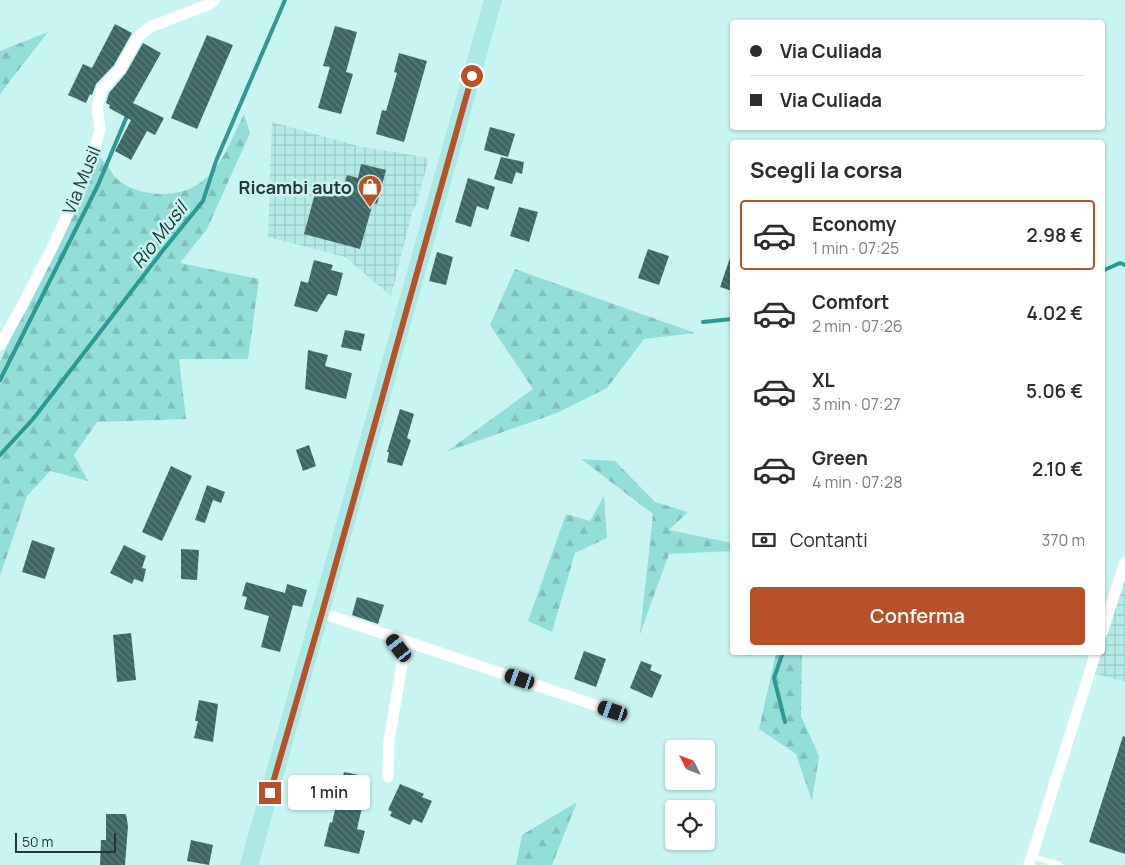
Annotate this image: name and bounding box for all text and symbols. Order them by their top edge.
text: Via Culiada [780,38,882,64]
route start [461,65,483,87]
text: Via Culiada [780,87,882,113]
street label: Via Musil [56,142,106,218]
text: Scegli la corsa [750,155,902,185]
shop icon: Ricambi auto [357,174,383,208]
place label: Ricambi auto [239,175,352,199]
water label: Rio Musil [125,194,195,274]
text: Economy [812,211,896,237]
icon: car [752,213,797,258]
text: 2.98 € [1027,222,1083,248]
text: 1 min · 07:25 [812,237,899,259]
text: Comfort [812,289,889,315]
icon: car [752,291,797,336]
text: 4.02 € [1027,300,1083,326]
text: 2 min · 07:26 [812,315,903,337]
text: XL [812,367,835,393]
icon: car [752,369,797,414]
text: 5.06 € [1026,378,1083,404]
text: 3 min · 07:27 [812,393,901,415]
text: Green [812,445,868,471]
icon: car [752,447,797,492]
text: 2.10 € [1032,456,1083,482]
text: 4 min · 07:28 [812,471,902,493]
icon: cash [750,526,778,554]
text: Contanti [790,527,868,553]
text: 370 m [1042,529,1085,551]
button: Conferma [750,587,1085,645]
car [383,632,414,664]
car [503,667,536,691]
car [596,699,629,723]
north arrow [665,740,715,790]
map controls [665,740,715,850]
callout: 1 min [288,776,370,810]
text: 1 min [310,781,348,803]
route end [259,782,281,804]
button: locate [665,800,715,850]
scale bar [15,830,116,853]
text: 50 m [22,832,53,851]

